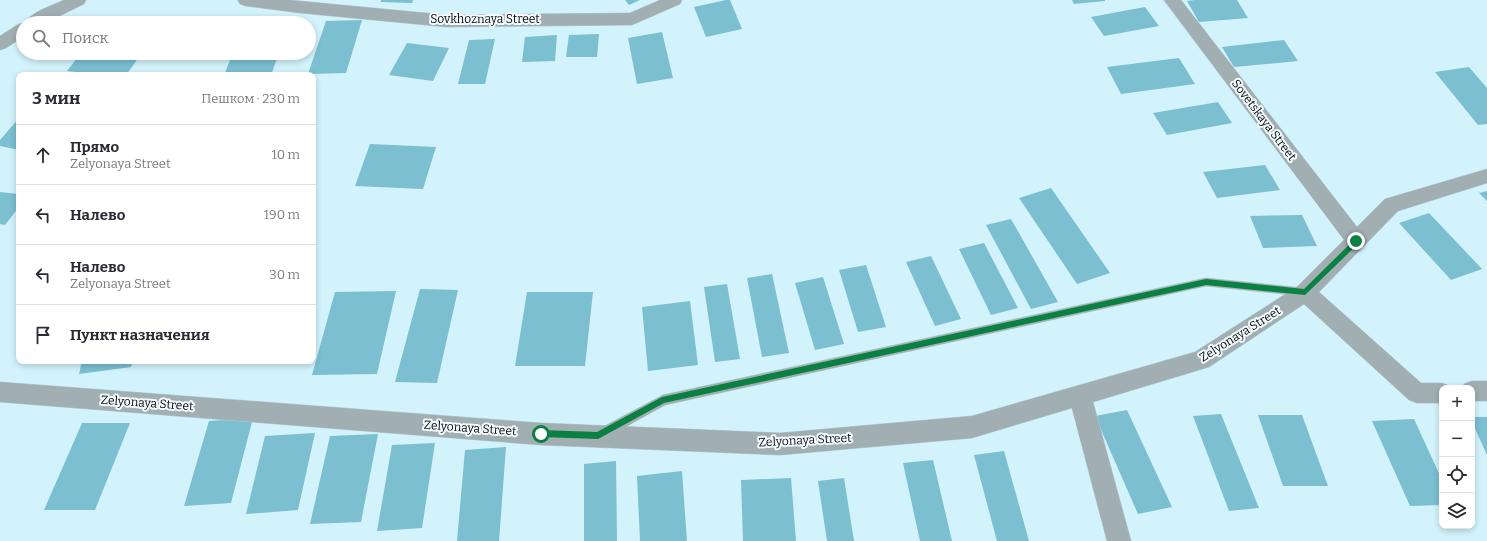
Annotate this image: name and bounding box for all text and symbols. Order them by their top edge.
street label: Sovkhoznaya Street [430,12,540,26]
search box [16,16,316,60]
icon: search [30,27,52,49]
text: Поиск [62,29,108,47]
street label: Sovetskaya Street [1229,77,1299,164]
text: 3 мин [32,88,80,109]
text: Пешком · 230 m [201,91,300,106]
text: Прямо [70,138,119,156]
icon: ahead [32,144,54,166]
text: 10 m [271,147,300,162]
text: Zelyonaya Street [70,156,171,171]
icon: left [32,204,54,226]
text: Налево [70,206,125,224]
text: 190 m [264,207,300,222]
route end [1347,232,1365,250]
text: Налево [70,258,125,276]
icon: left [32,264,54,286]
text: 30 m [269,267,300,282]
text: Zelyonaya Street [70,276,171,291]
street label: Zelyonaya Street [1197,303,1284,365]
icon: arrive [32,324,54,346]
text: Пункт назначения [70,326,210,344]
map controls [1439,385,1475,529]
button: + [1439,385,1475,421]
street label: Zelyonaya Street [100,393,194,413]
street label: Zelyonaya Street [423,418,517,438]
button: − [1439,421,1475,457]
route start [532,425,550,443]
street label: Zelyonaya Street [758,431,852,449]
button: locate [1439,457,1475,493]
button: layers [1439,493,1475,529]

